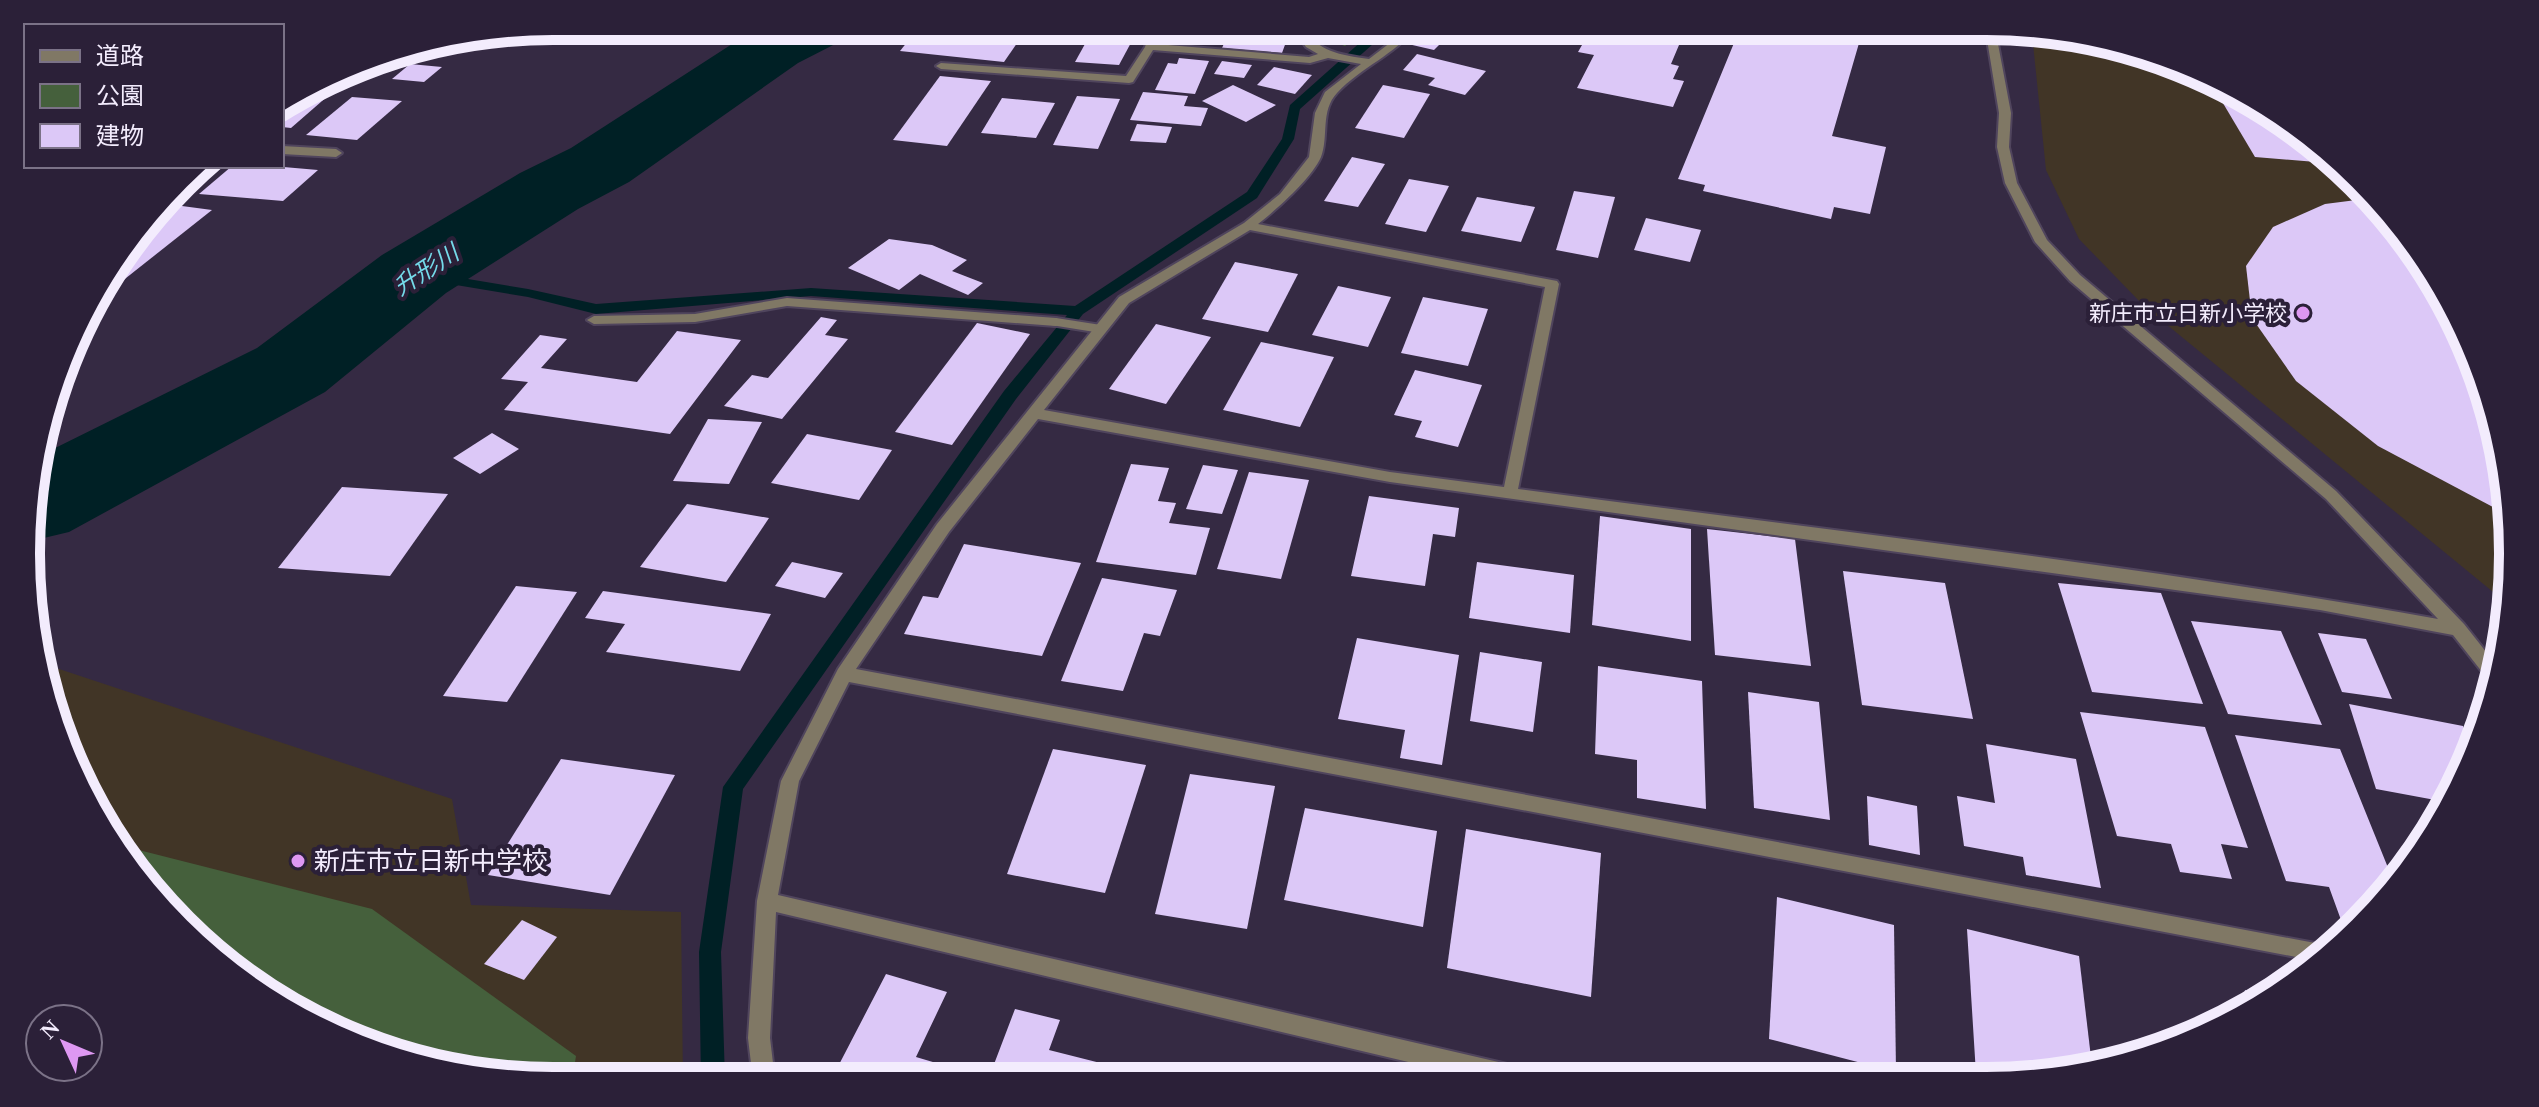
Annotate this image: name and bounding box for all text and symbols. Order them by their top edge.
legend [24,24,284,168]
text: 道路 [96,43,144,69]
text: 公園 [96,83,144,109]
text: 建物 [96,123,144,149]
water label: 升形川 [389,238,466,301]
place label: 新庄市立日新小学校 [2089,301,2287,326]
marker: 新庄市立日新小学校 [2294,304,2312,322]
place label: 新庄市立日新中学校 [314,847,548,876]
marker: 新庄市立日新中学校 [289,852,307,870]
north arrow [24,1003,104,1083]
text: N [35,1015,65,1044]

